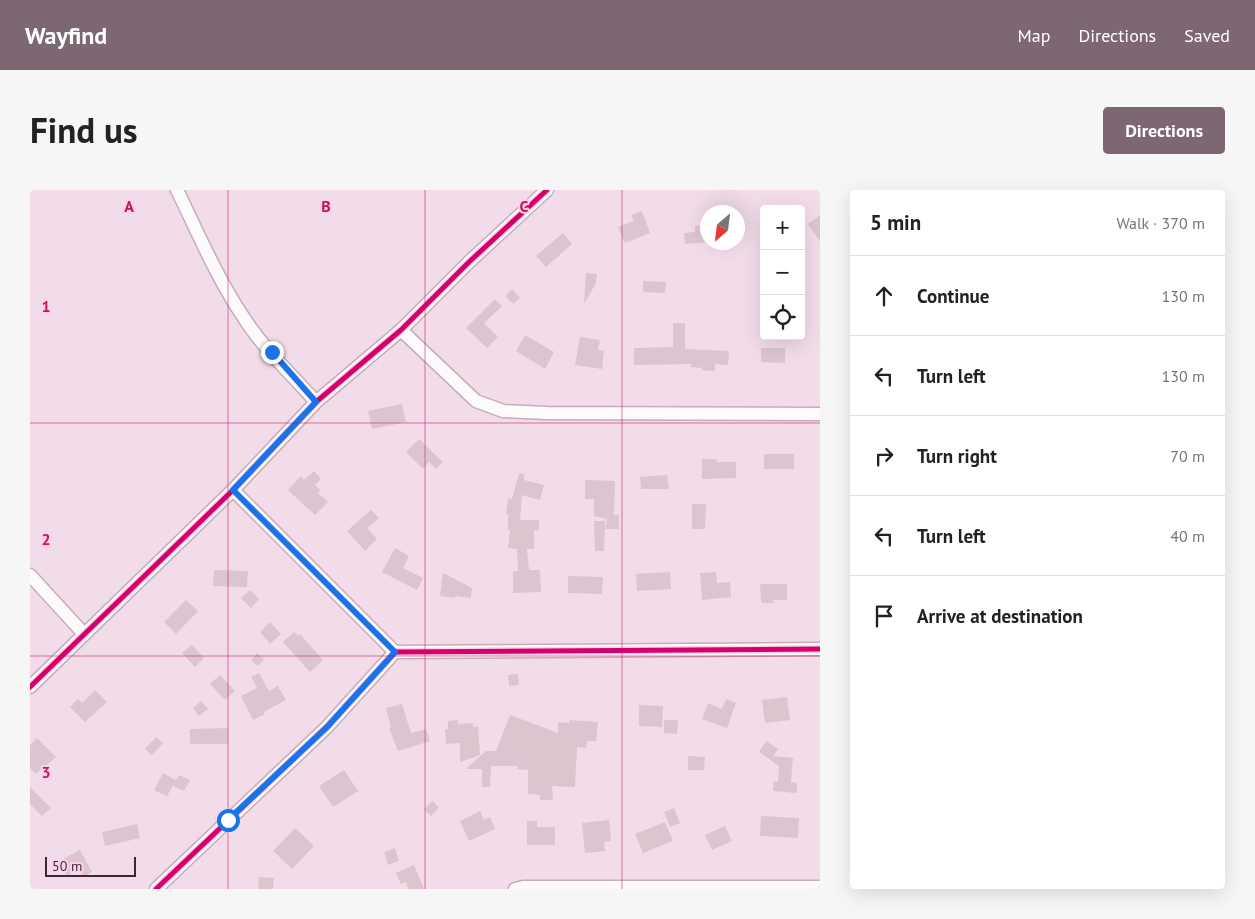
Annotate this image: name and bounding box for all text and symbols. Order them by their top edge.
text: Wayfind [25,20,107,51]
text: Map [1018,24,1050,47]
text: Directions [1078,24,1156,47]
text: Saved [1184,24,1230,47]
text: Find us [30,107,138,153]
button: Directions [1103,107,1225,154]
text: A [124,196,134,216]
text: B [321,196,331,216]
text: C [520,196,529,216]
north arrow [700,205,745,250]
map controls [760,205,805,340]
button: + [760,205,805,250]
text: 5 min [870,209,921,236]
text: Walk · 370 m [1116,213,1205,233]
button: − [760,250,805,295]
icon: ahead [870,282,898,310]
text: Continue [917,284,989,308]
text: 130 m [1162,286,1205,306]
button: locate [760,295,805,340]
text: 1 [41,296,51,316]
route end [261,341,284,364]
icon: left [870,362,898,390]
text: Turn left [917,364,986,388]
text: 130 m [1162,366,1205,386]
icon: right [870,442,898,470]
text: Turn right [917,444,997,468]
text: 70 m [1170,446,1205,466]
icon: left [870,522,898,550]
text: Turn left [917,524,986,548]
text: 40 m [1170,526,1205,546]
text: 2 [41,529,51,549]
icon: arrive [870,602,898,630]
text: Arrive at destination [917,604,1083,628]
text: 3 [41,762,51,782]
route start [217,809,240,832]
scale bar [45,854,136,877]
text: 50 m [52,857,82,875]

